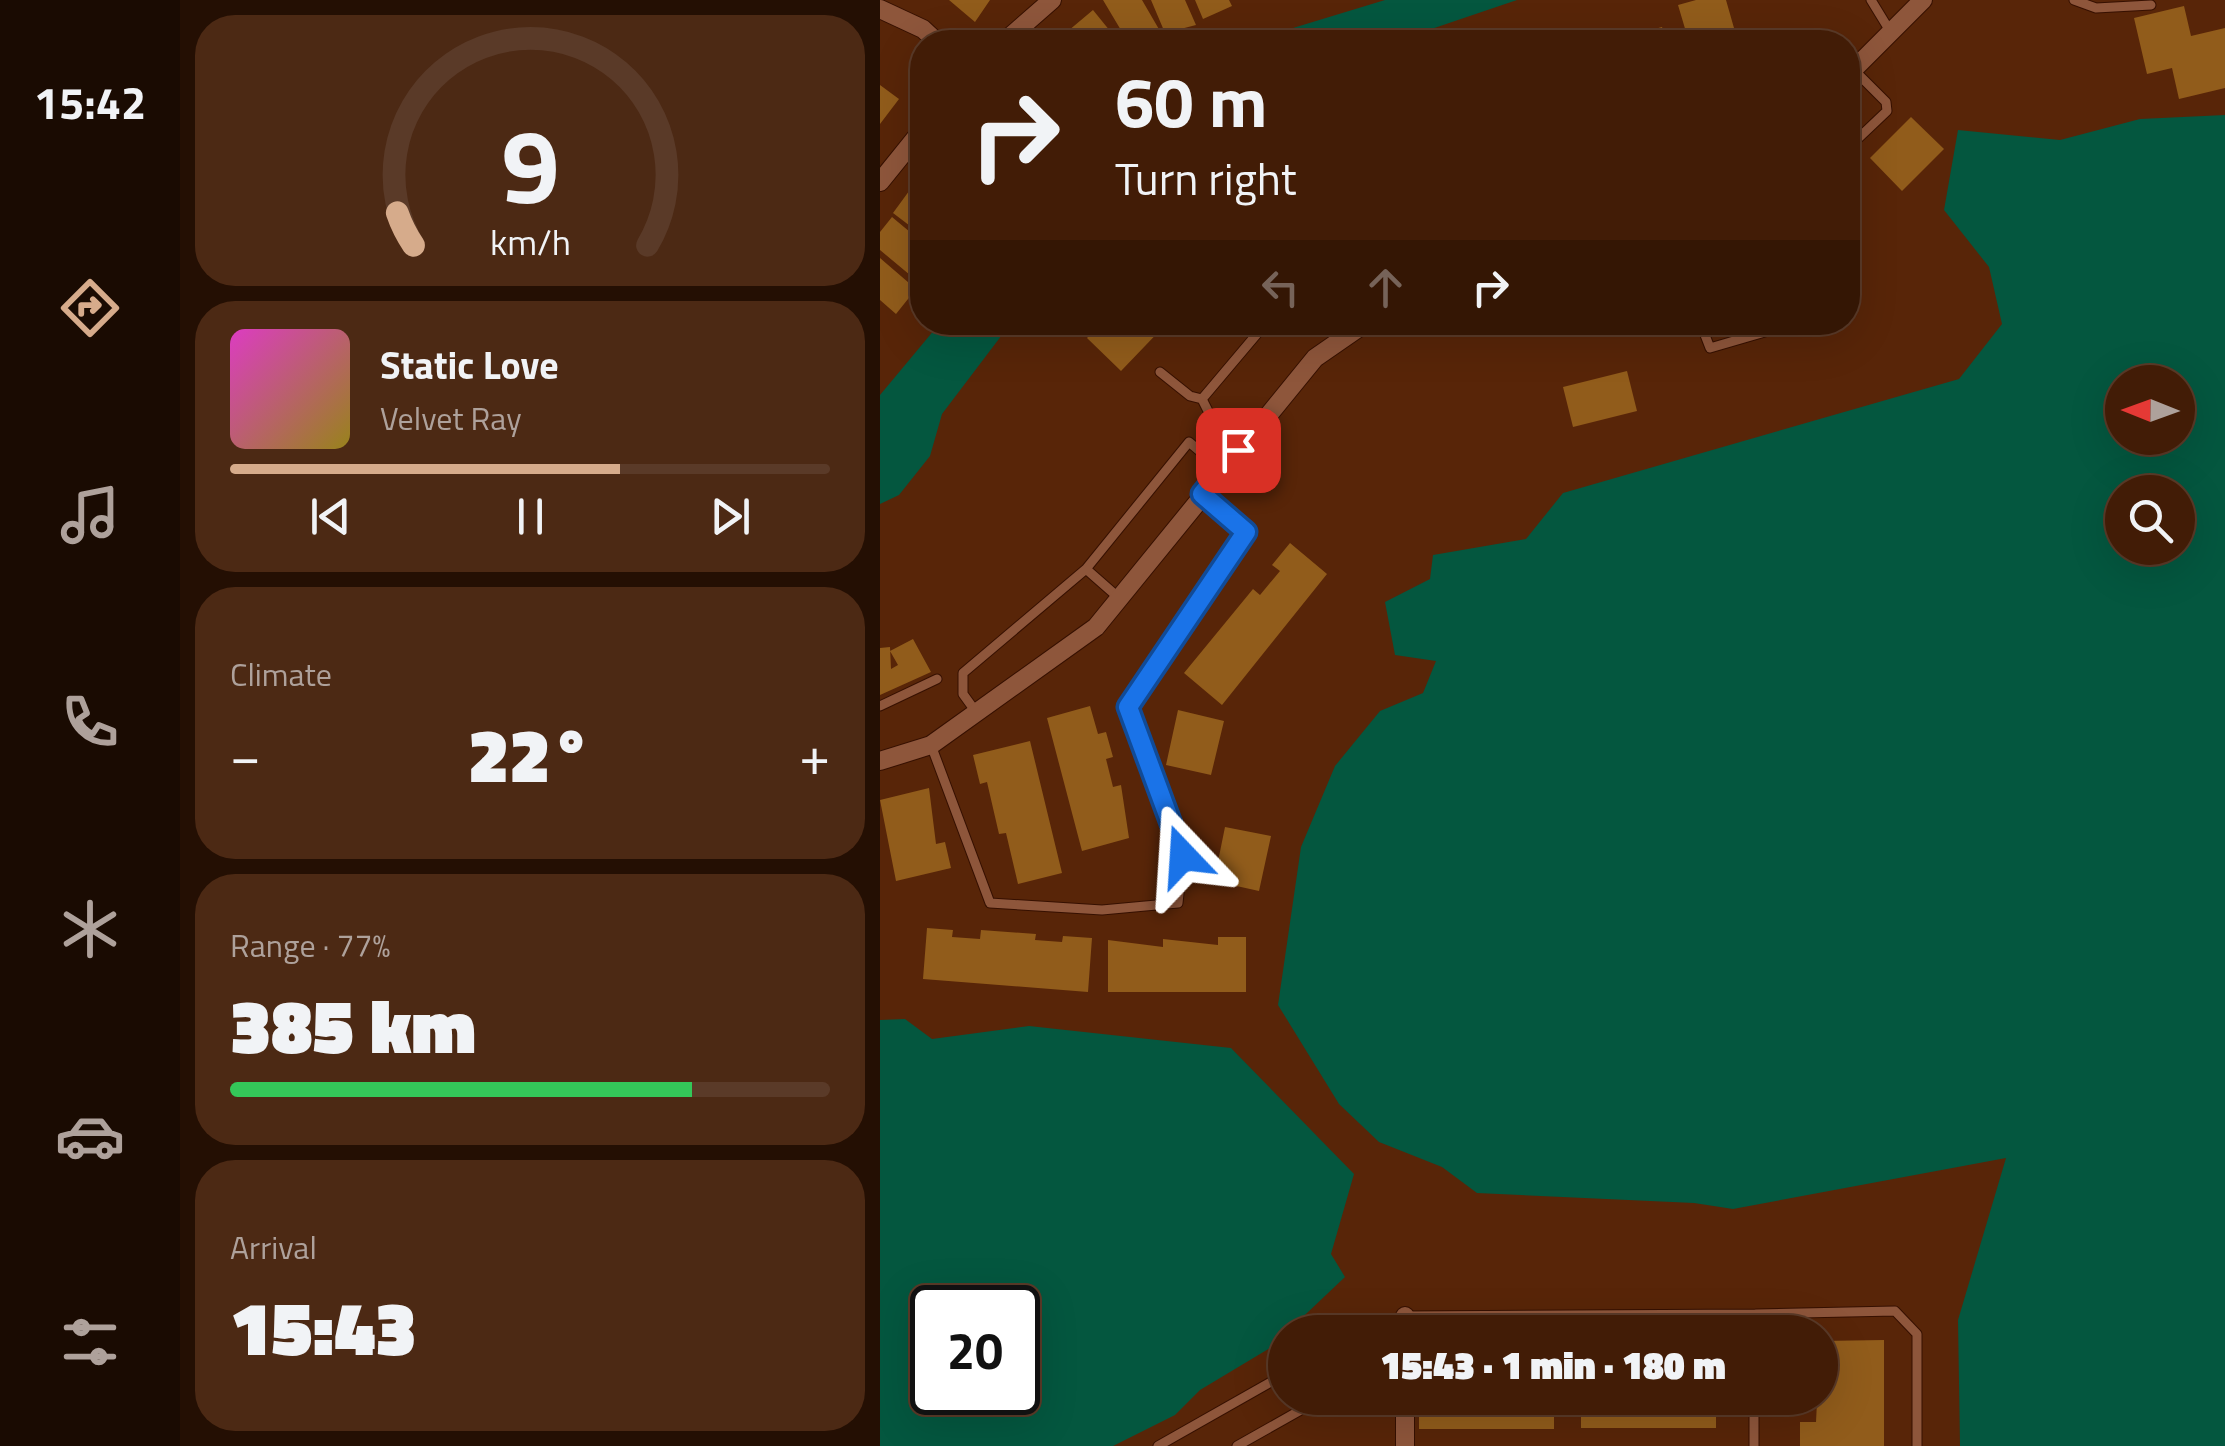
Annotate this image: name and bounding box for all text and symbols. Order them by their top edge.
text: 60 m [1115,48,1268,154]
text: 15:42 [34,68,146,136]
icon: right [950,70,1080,200]
text: 9 [501,85,559,243]
text: Turn right [1115,144,1297,212]
text: km/h [490,214,570,269]
icon: left [1253,260,1308,315]
icon: ahead [1358,260,1413,315]
icon: right [1463,260,1518,315]
icon: directions [55,273,125,343]
text: Static Love [380,336,559,394]
north arrow [2105,365,2195,455]
map controls [2105,365,2195,565]
text: Velvet Ray [380,394,522,442]
pin [1196,408,1281,493]
icon: arrive [1211,423,1266,478]
button: search [2105,475,2195,565]
icon: music [55,480,125,550]
icon: previous [303,489,358,544]
icon: pause [503,489,558,544]
icon: next [703,489,758,544]
text: Climate [230,650,332,698]
icon: phone [55,687,125,757]
text: 22° [468,697,592,811]
text: − [230,713,261,796]
text: + [799,713,830,796]
position arrow [1131,804,1235,908]
icon: climate [55,894,125,964]
text: Range · 77% [230,921,390,969]
text: 385 km [230,968,476,1082]
icon: car [55,1101,125,1171]
text: Arrival [230,1223,317,1271]
text: 15:43 [230,1270,417,1384]
speed limit sign: 20 [910,1285,1040,1415]
icon: filters [55,1307,125,1377]
text: 15:43 · 1 min · 180 m [1380,1336,1726,1394]

